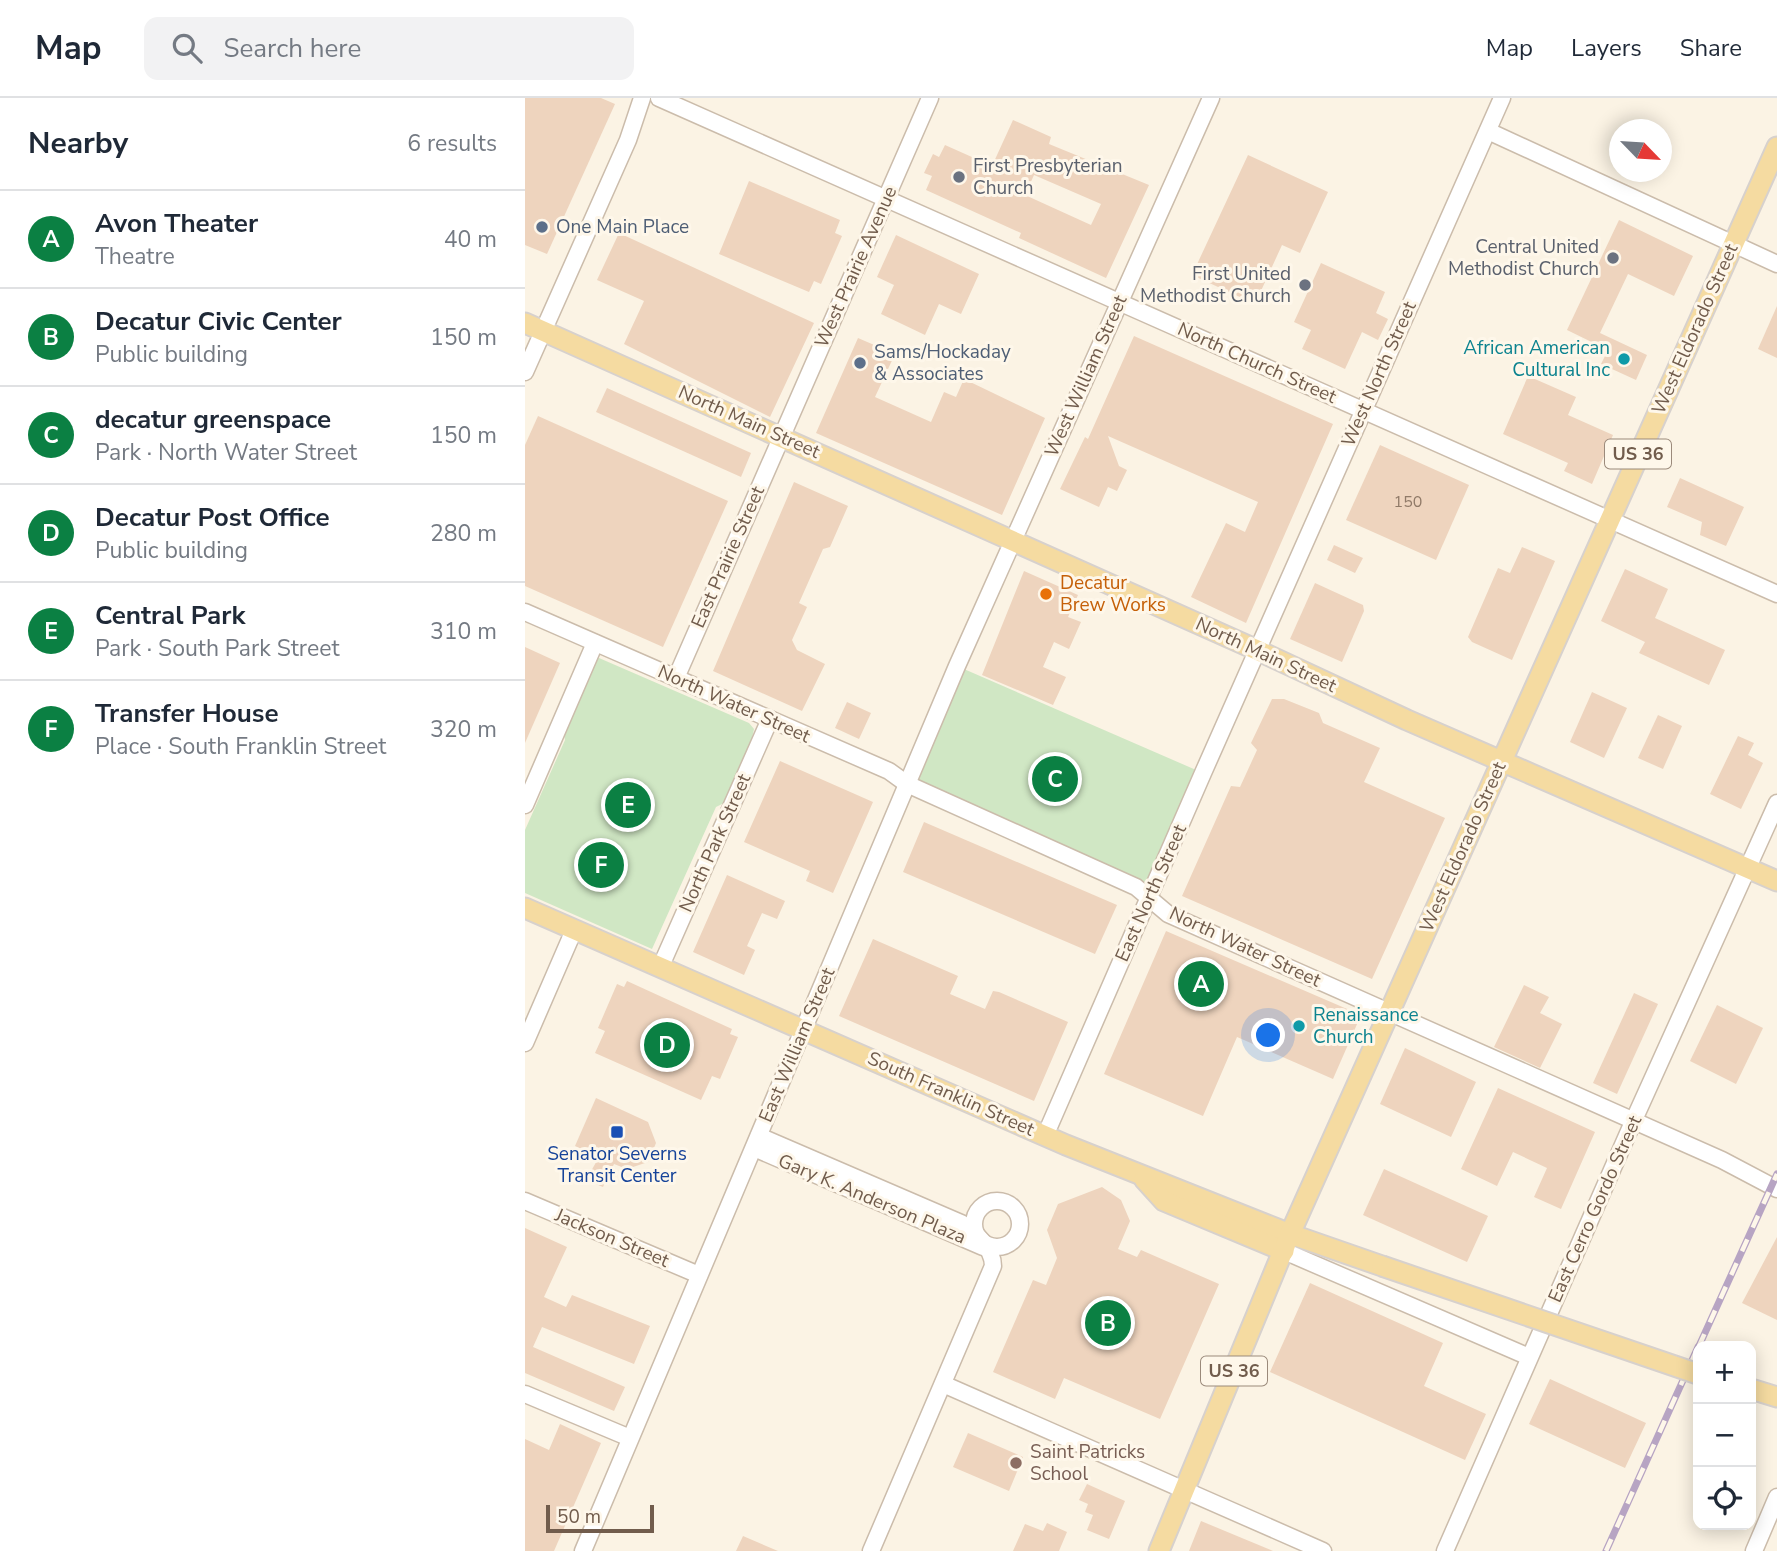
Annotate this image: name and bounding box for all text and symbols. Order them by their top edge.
search box [144,17,634,80]
text: Map [35,26,102,71]
icon: search [168,29,206,67]
text: Search here [224,31,361,66]
text: Map [1486,32,1533,64]
text: Layers [1571,32,1642,64]
text: Share [1680,32,1742,64]
north arrow [1609,119,1672,182]
text: Nearby [28,123,128,164]
text: 6 results [407,128,497,159]
place label: First Presbyterian Church [973,153,1123,201]
marker: First Presbyterian Church [951,169,967,185]
street label: West Prairie Avenue [809,182,903,352]
text: Avon Theater [95,206,258,241]
place label: One Main Place [556,214,689,240]
marker: One Main Place [534,219,550,235]
text: A [42,224,60,255]
text: 40 m [444,224,497,255]
place label: Central United Methodist Church [1448,234,1599,282]
street label: West Eldorado Street [1646,239,1744,418]
text: Theatre [95,241,175,272]
marker: Central United Methodist Church [1605,250,1621,266]
place label: First United Methodist Church [1140,261,1291,309]
marker: First United Methodist Church [1297,277,1313,293]
street label: West William Street [1039,291,1134,461]
street label: West North Street [1335,297,1423,451]
text: Decatur Civic Center [95,304,342,339]
street label: North Church Street [1173,316,1341,410]
text: B [43,322,59,353]
text: 150 m [430,322,497,353]
place label: African American Cultural Inc [1463,335,1610,383]
text: Public building [95,339,248,370]
place label: Sams/Hockaday & Associates [874,339,1011,387]
marker: African American Cultural Inc [1616,351,1632,367]
marker: Sams/Hockaday & Associates [852,355,868,371]
street label: North Main Street [674,379,824,465]
text: decatur greenspace [95,402,331,437]
text: C [43,420,59,451]
text: 150 m [430,420,497,451]
text: Park · North Water Street [95,437,357,468]
road number: US 36 [1605,440,1671,468]
street label: East Prairie Street [685,482,771,632]
house number: 150 [1394,491,1422,513]
text: Decatur Post Office [95,500,330,535]
text: D [42,518,60,549]
text: 280 m [430,518,497,549]
text: Public building [95,535,248,566]
place label: Decatur Brew Works [1060,570,1166,618]
marker: Decatur Brew Works [1038,586,1054,602]
text: Central Park [95,598,245,633]
street label: North Main Street [1191,611,1341,699]
text: E [44,616,58,647]
text: 310 m [430,616,497,647]
text: Park · South Park Street [95,633,339,664]
street label: North Water Street [654,659,815,749]
text: Transfer House [95,696,279,731]
text: F [45,714,57,745]
text: 320 m [430,714,497,745]
text: Place · South Franklin Street [95,731,386,762]
pin: C [1032,753,1078,805]
street label: West Eldorado Street [1414,757,1512,936]
street label: North Park Street [673,769,757,916]
pin: E [605,779,651,831]
street label: East North Street [1109,820,1193,966]
pin: F [578,839,624,891]
street label: North Water Street [1165,900,1325,994]
pin: A [1178,958,1224,1010]
street label: East William Street [753,963,841,1126]
place label: Renaissance Church [1313,1002,1419,1050]
your location [1251,1018,1285,1052]
marker: Renaissance Church [1291,1018,1307,1034]
pin: D [644,1019,690,1071]
street label: South Franklin Street [863,1046,1039,1143]
street label: East Cerro Gordo Street [1542,1111,1648,1307]
marker: Senator Severns Transit Center [609,1124,625,1140]
place label: Senator Severns Transit Center [547,1141,687,1189]
street label: Gary K. Anderson Plaza [774,1148,970,1250]
street label: Jackson Street [550,1202,673,1274]
pin: B [1085,1297,1131,1349]
map controls [1693,1341,1756,1530]
button: + [1693,1341,1756,1404]
road number: US 36 [1201,1356,1267,1386]
button: − [1693,1404,1756,1467]
place label: Saint Patricks School [1030,1439,1145,1487]
marker: Saint Patricks School [1008,1455,1024,1471]
button: locate [1693,1467,1756,1530]
scale bar [546,1502,655,1534]
text: 50 m [557,1504,601,1530]

